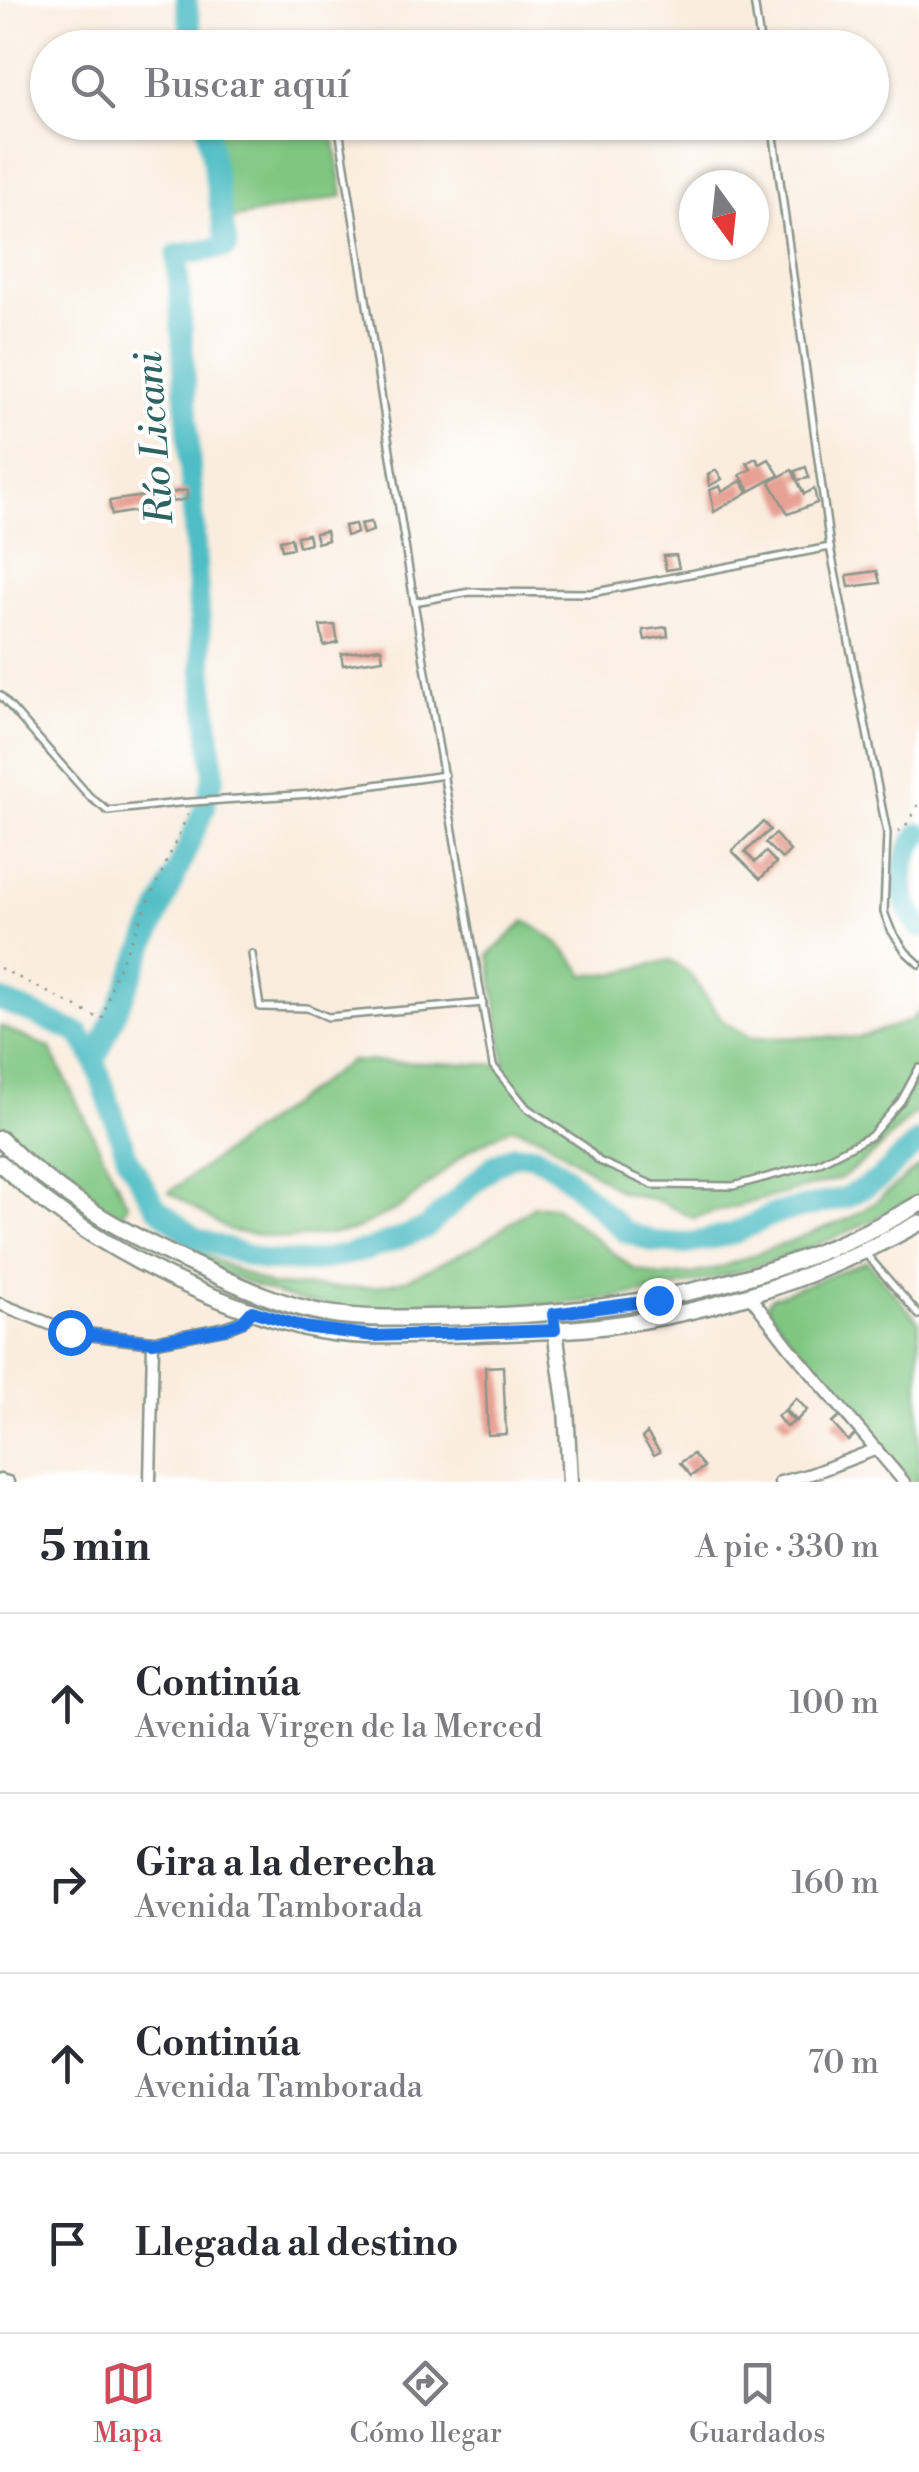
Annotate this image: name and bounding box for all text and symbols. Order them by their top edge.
search box [30,30,889,140]
icon: search [65,58,120,113]
text: Buscar aquí [145,62,350,109]
north arrow [679,170,769,260]
water label: Río Licani [126,350,185,527]
route end [636,1278,682,1324]
route start [48,1310,94,1356]
text: 5 min [40,1521,150,1574]
text: A pie · 330 m [696,1527,879,1567]
text: Continúa [135,1660,301,1707]
icon: ahead [40,1676,95,1731]
text: 100 m [789,1683,879,1723]
text: Avenida Virgen de la Merced [135,1707,542,1747]
text: Gira a la derecha [135,1840,436,1887]
icon: right [40,1856,95,1911]
text: 160 m [791,1863,879,1903]
text: Avenida Tamborada [135,1887,423,1927]
text: Continúa [135,2020,301,2067]
icon: ahead [40,2036,95,2091]
text: 70 m [808,2043,879,2083]
text: Avenida Tamborada [135,2067,423,2107]
icon: arrive [40,2216,95,2271]
text: Llegada al destino [135,2220,458,2267]
tab: Mapa [93,2356,163,2451]
tab: Cómo llegar [350,2356,502,2451]
tab: Guardados [689,2356,826,2451]

